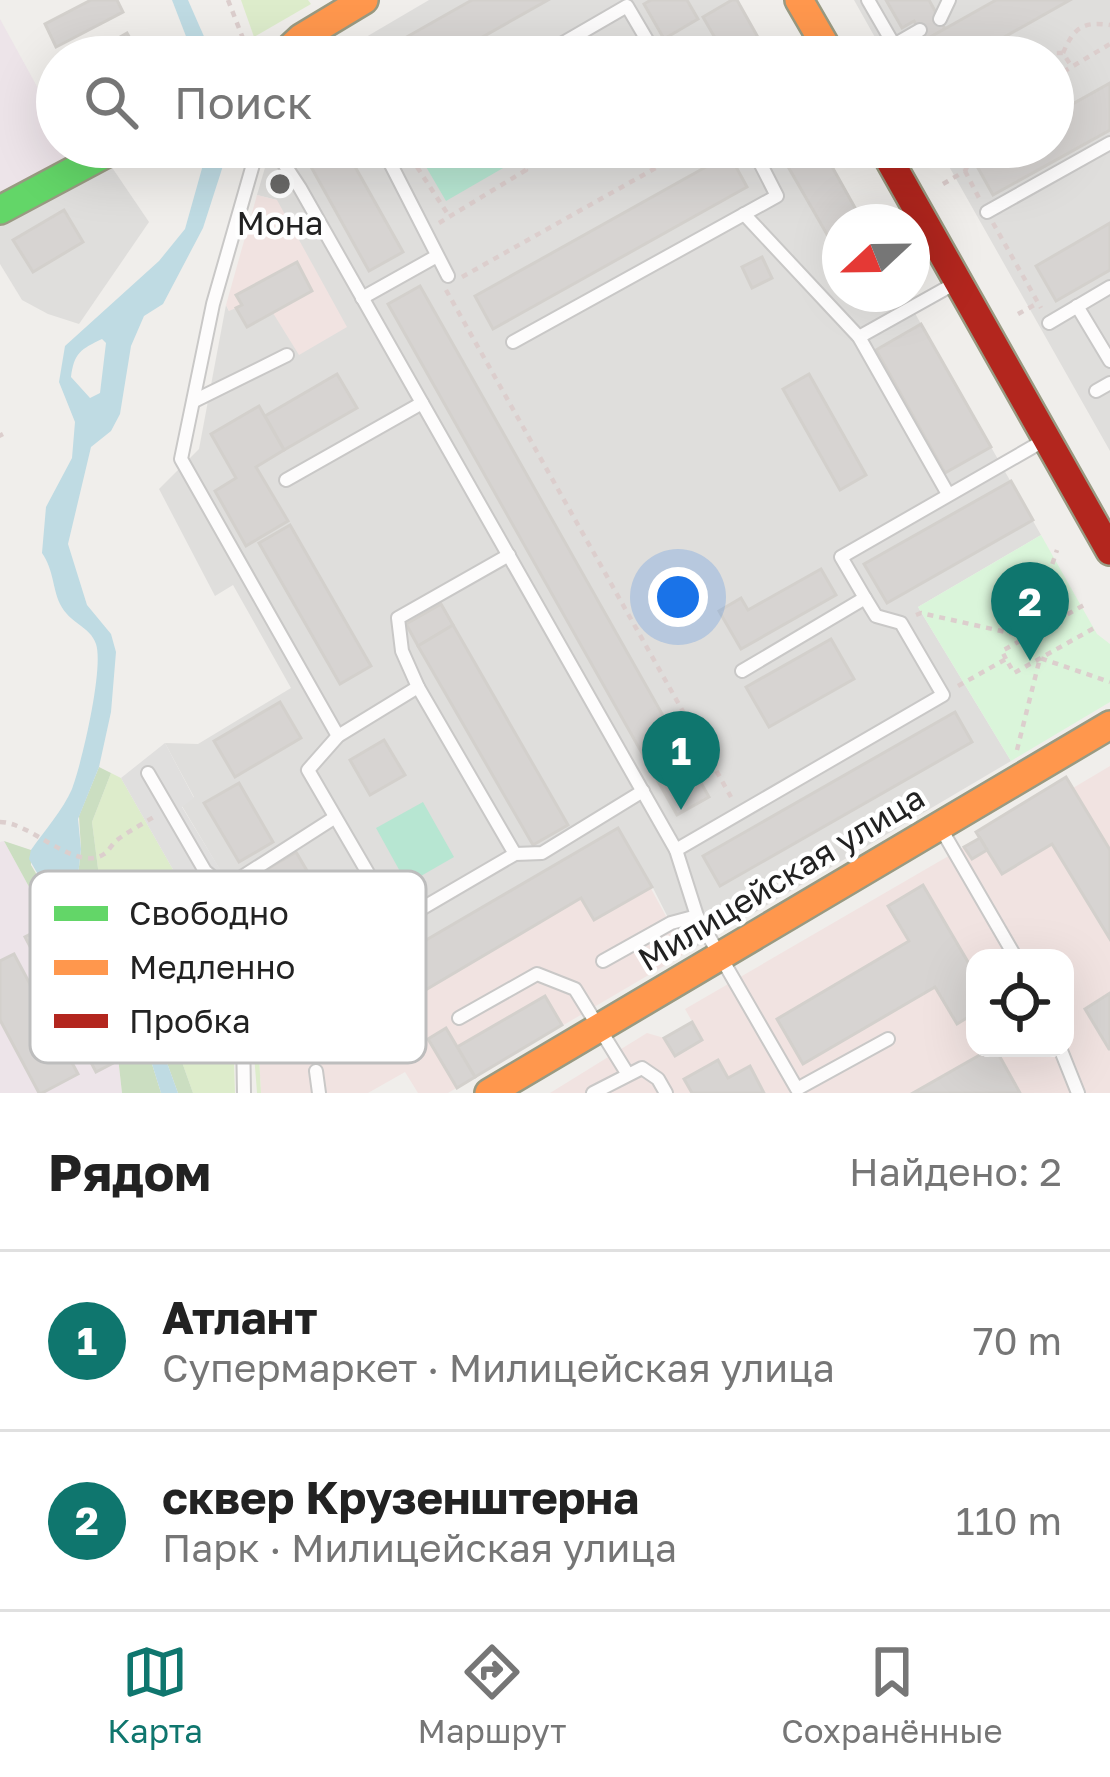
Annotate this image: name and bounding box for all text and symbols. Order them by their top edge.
search box [36,36,1074,168]
icon: search [78,69,144,135]
text: Поиск [174,75,313,129]
marker: Мона [267,171,293,197]
place label: Мона [237,203,323,242]
north arrow [822,204,930,312]
pin: 2 [991,562,1069,661]
your location [648,567,708,627]
pin: 1 [642,711,720,810]
street label: Милицейская улица [631,777,931,978]
legend [30,871,426,1063]
text: Свободно [129,893,289,932]
text: Медленно [129,947,295,986]
map controls [966,949,1074,1057]
button: locate [966,949,1074,1057]
text: Пробка [129,1001,251,1040]
text: Рядом [48,1141,211,1202]
text: Найдено: 2 [849,1148,1062,1195]
text: Атлант [162,1290,318,1344]
text: 1 [77,1317,97,1364]
text: 70 m [973,1317,1062,1364]
text: Супермаркет · Милицейская улица [162,1344,835,1391]
text: сквер Крузенштерна [162,1470,639,1524]
text: 2 [75,1497,99,1544]
text: 110 m [956,1497,1062,1544]
text: Парк · Милицейская улица [162,1524,677,1571]
tab: Карта [107,1639,203,1750]
tab: Маршрут [418,1639,567,1750]
tab: Сохранённые [781,1639,1003,1750]

